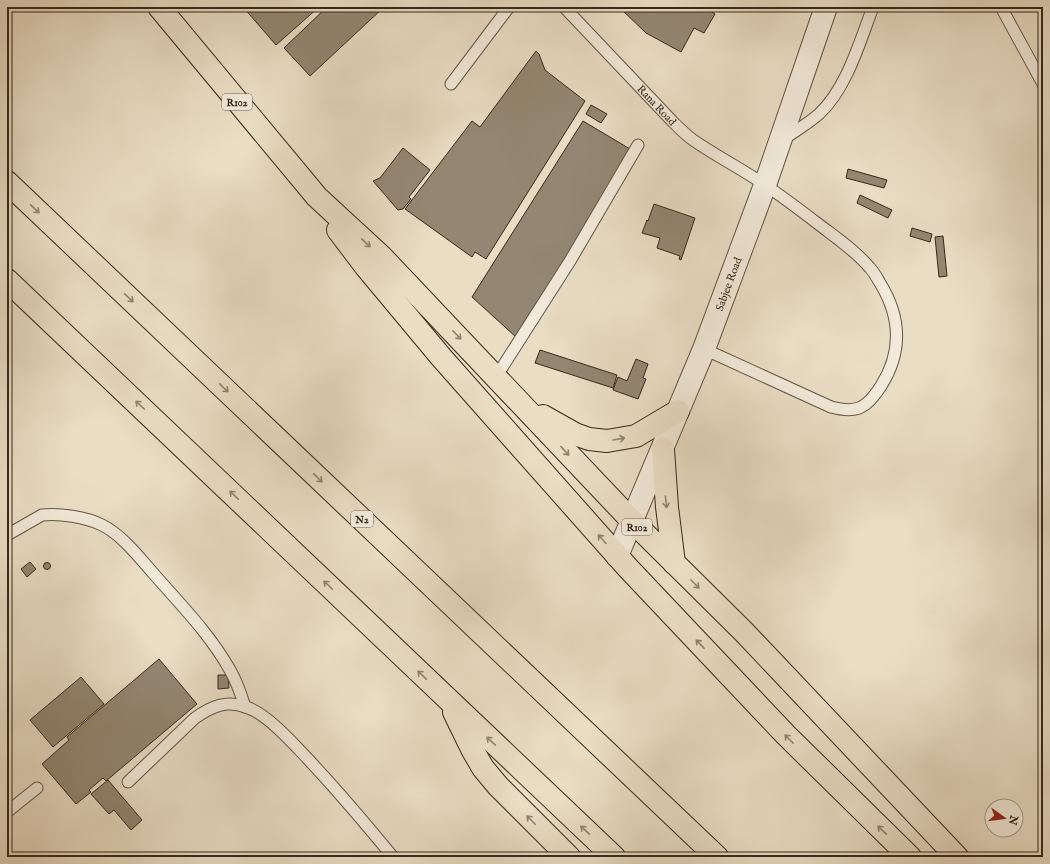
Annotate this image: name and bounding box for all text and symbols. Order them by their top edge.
street label: Rana Road [634,82,679,129]
road number: R102 [222,94,252,110]
one-way arrow [30,204,40,214]
one-way arrow [361,238,371,247]
street label: Sabjee Road [713,255,746,313]
one-way arrow [124,294,134,303]
one-way arrow [452,330,462,340]
one-way arrow [219,383,229,393]
one-way arrow [135,401,145,410]
one-way arrow [612,434,625,442]
one-way arrow [560,446,570,456]
one-way arrow [313,473,323,482]
one-way arrow [229,490,239,500]
one-way arrow [662,495,670,508]
road number: N2 [351,511,373,527]
road number: R102 [622,519,652,535]
one-way arrow [597,534,606,544]
one-way arrow [690,579,700,589]
one-way arrow [323,580,333,590]
one-way arrow [695,639,705,649]
one-way arrow [417,670,427,680]
one-way arrow [785,734,794,744]
one-way arrow [486,736,496,746]
north arrow [984,798,1024,838]
text: N [1005,813,1021,827]
one-way arrow [526,815,536,825]
one-way arrow [580,825,590,835]
one-way arrow [877,825,887,835]

